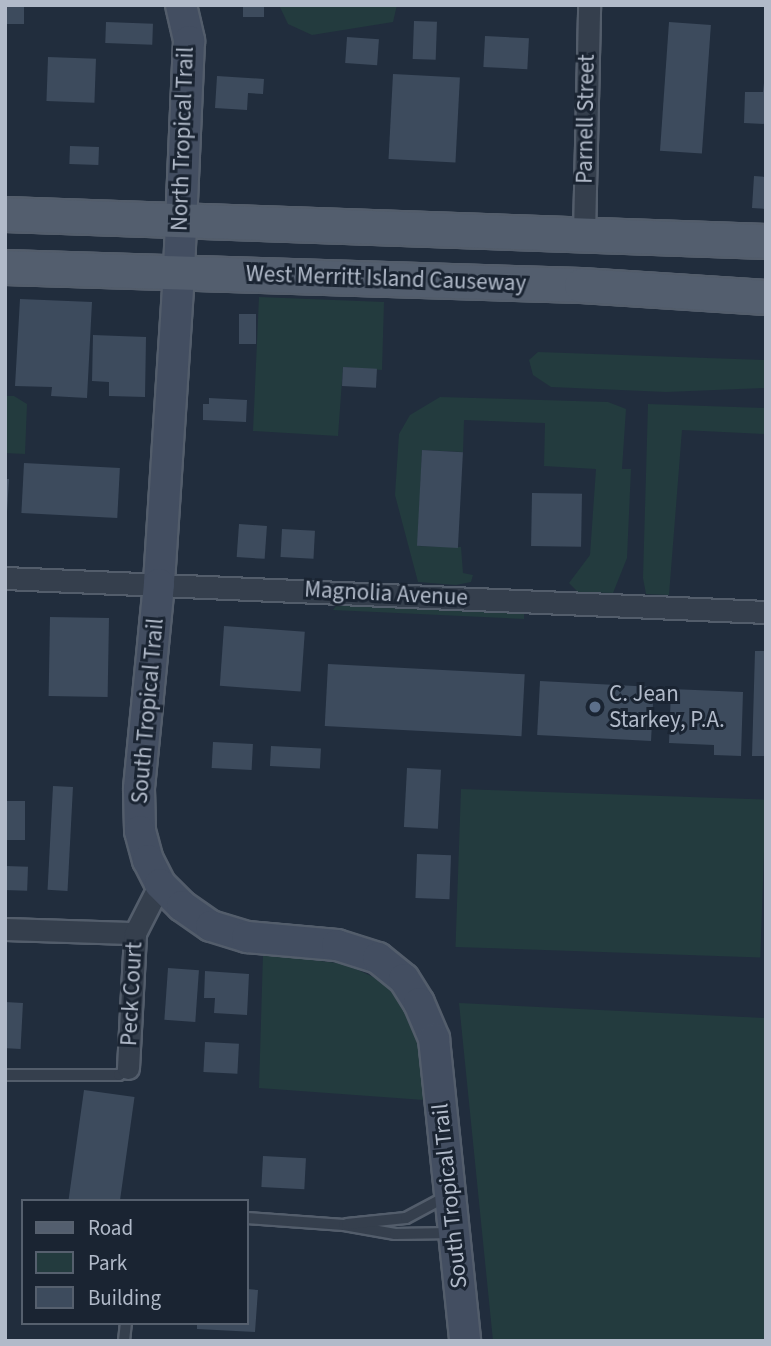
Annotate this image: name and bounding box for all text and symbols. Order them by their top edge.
street label: North Tropical Trail [166,46,200,232]
street label: Parnell Street [571,54,601,184]
street label: West Merritt Island Causeway [245,260,527,298]
street label: Magnolia Avenue [304,576,468,612]
street label: South Tropical Trail [126,617,170,805]
place label: C. Jean Starkey, P.A. [609,680,725,734]
marker: C. Jean Starkey, P.A. [587,699,603,715]
street label: Peck Court [115,941,149,1047]
street label: South Tropical Trail [427,1102,473,1290]
legend [21,1199,248,1325]
text: Road [88,1213,133,1243]
text: Park [88,1248,127,1278]
text: Building [88,1283,161,1313]

